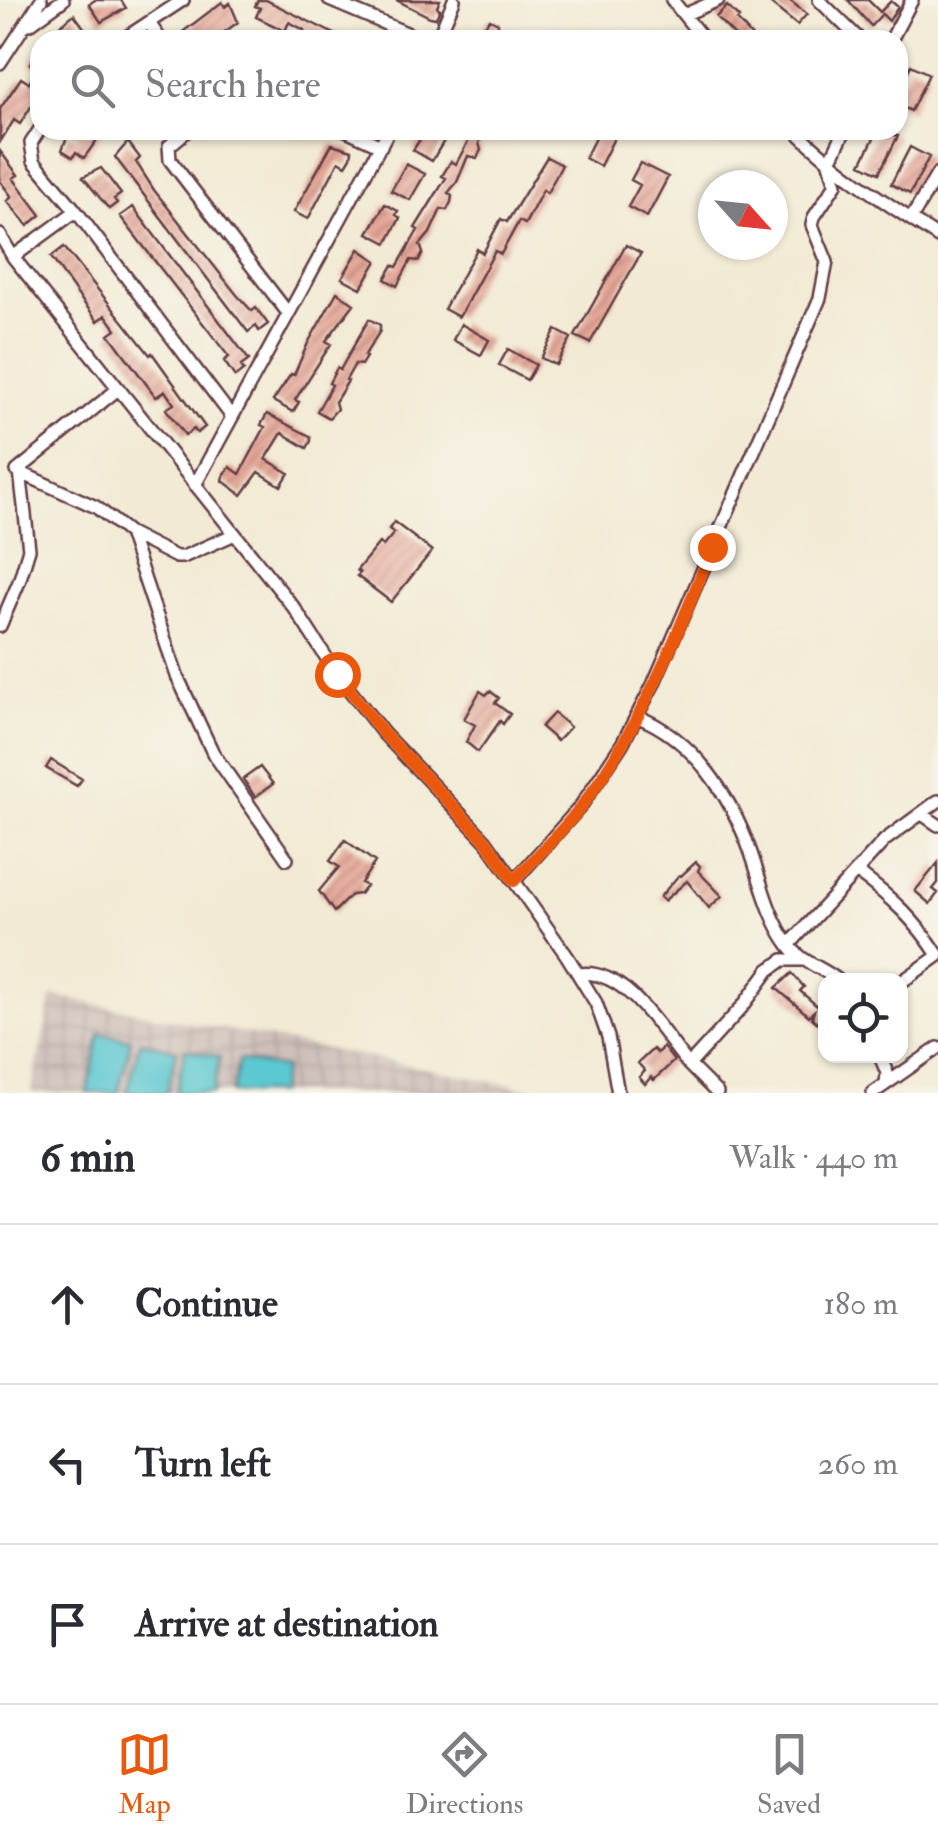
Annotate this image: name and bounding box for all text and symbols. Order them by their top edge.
search box [30,30,908,140]
icon: search [65,58,120,113]
text: Search here [145,61,321,109]
north arrow [698,170,788,260]
route end [690,525,736,571]
route start [315,652,361,698]
map controls [818,973,908,1063]
button: locate [818,973,908,1063]
text: 6 min [40,1132,135,1184]
text: Walk · 440 m [729,1138,898,1178]
icon: ahead [40,1277,95,1332]
text: Continue [135,1280,278,1328]
text: 180 m [824,1284,898,1324]
icon: left [40,1437,95,1492]
text: Turn left [135,1440,271,1488]
text: 260 m [818,1444,898,1484]
icon: arrive [40,1597,95,1652]
text: Arrive at destination [135,1600,439,1648]
tab: Map [117,1727,172,1822]
tab: Directions [406,1727,523,1822]
tab: Saved [757,1727,821,1822]

